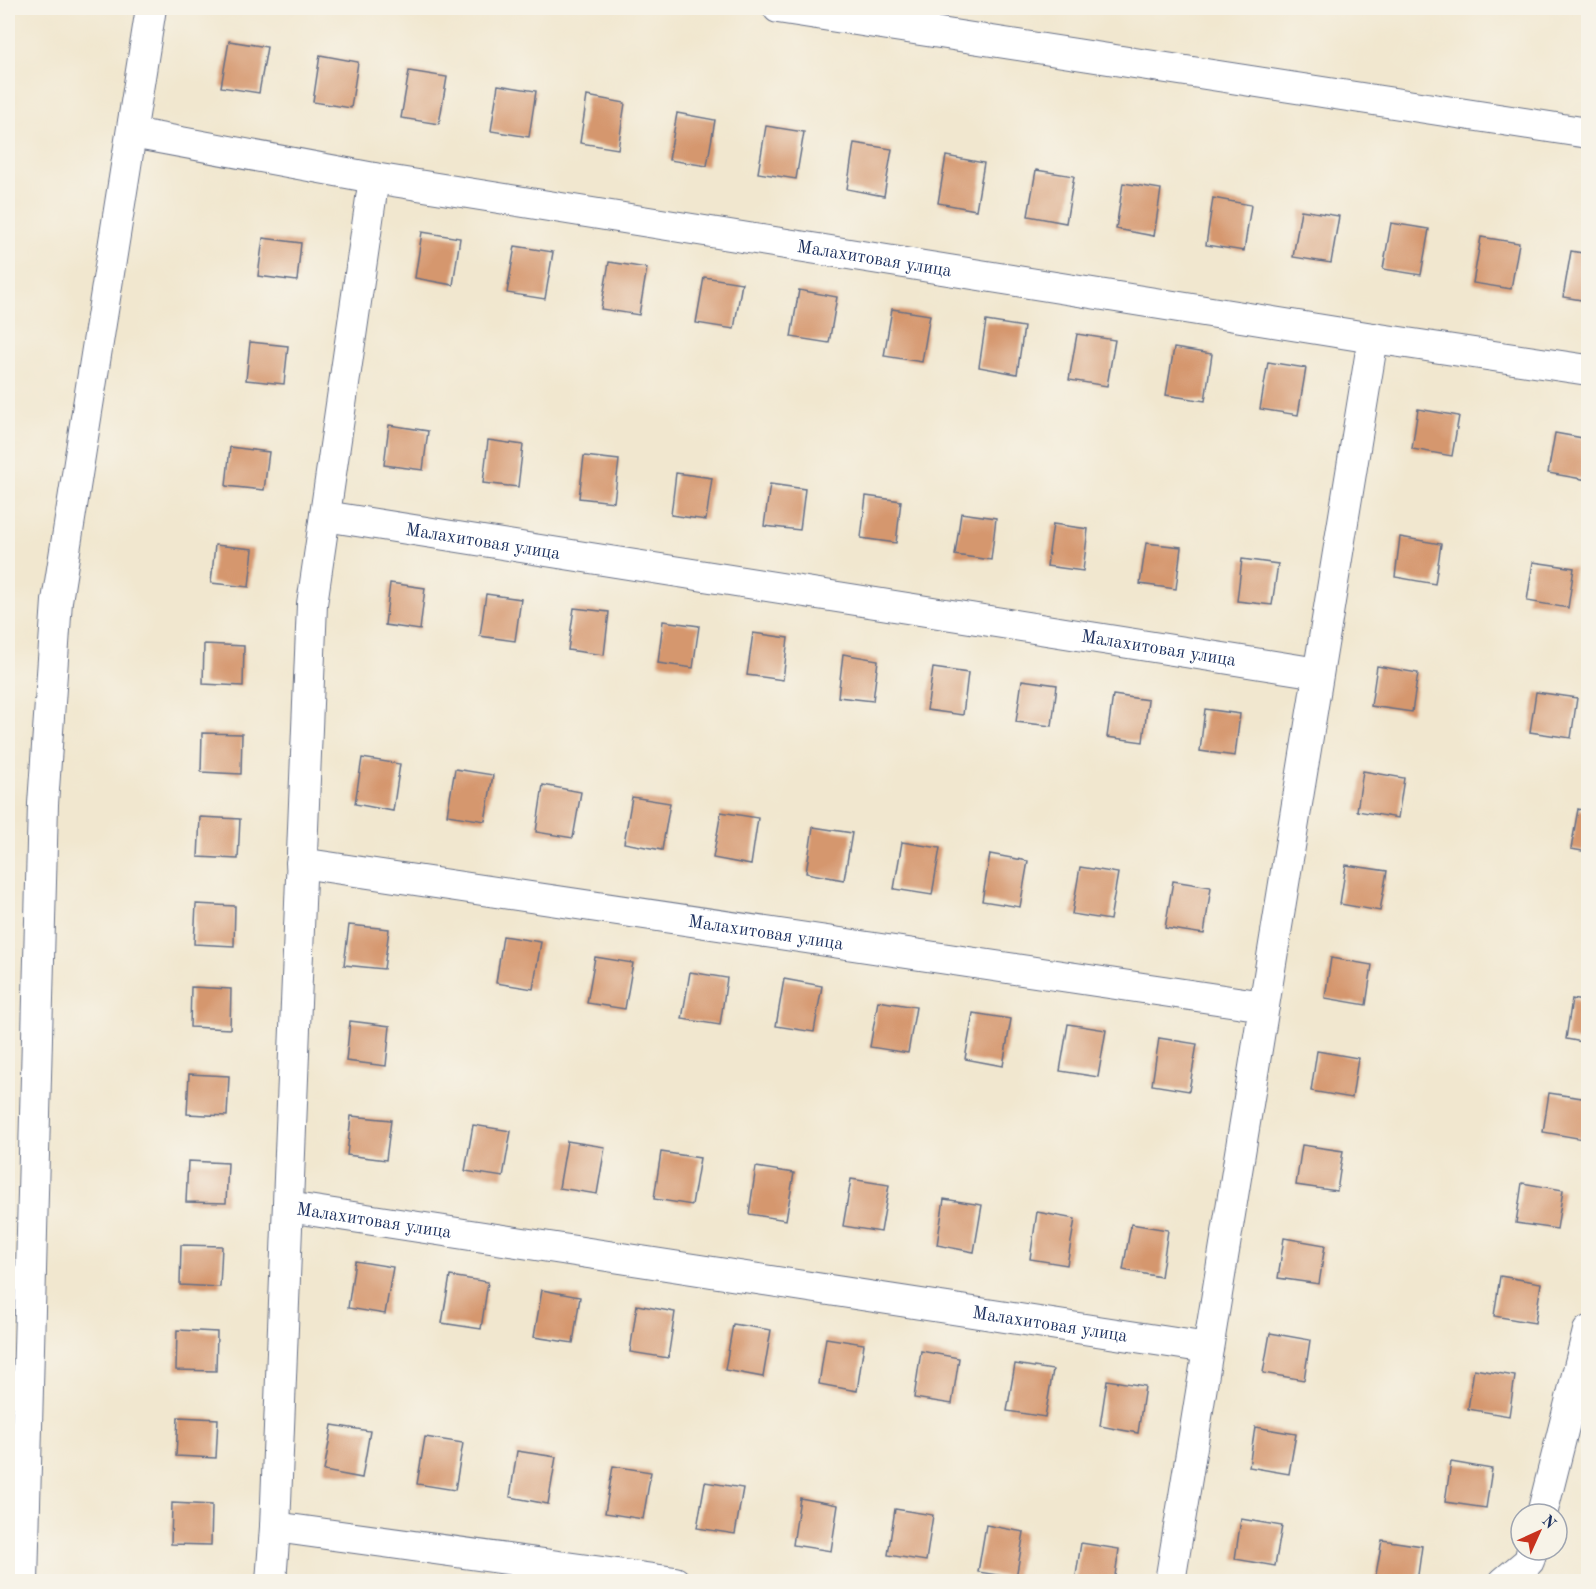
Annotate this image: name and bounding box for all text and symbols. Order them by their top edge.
street label: Малахитовая улица [796,238,953,280]
street label: Малахитовая улица [404,521,562,563]
street label: Малахитовая улица [1080,628,1237,670]
street label: Малахитовая улица [687,913,845,953]
street label: Малахитовая улица [295,1200,453,1242]
street label: Малахитовая улица [971,1304,1129,1346]
north arrow [1509,1502,1569,1562]
text: N [1538,1513,1559,1533]

